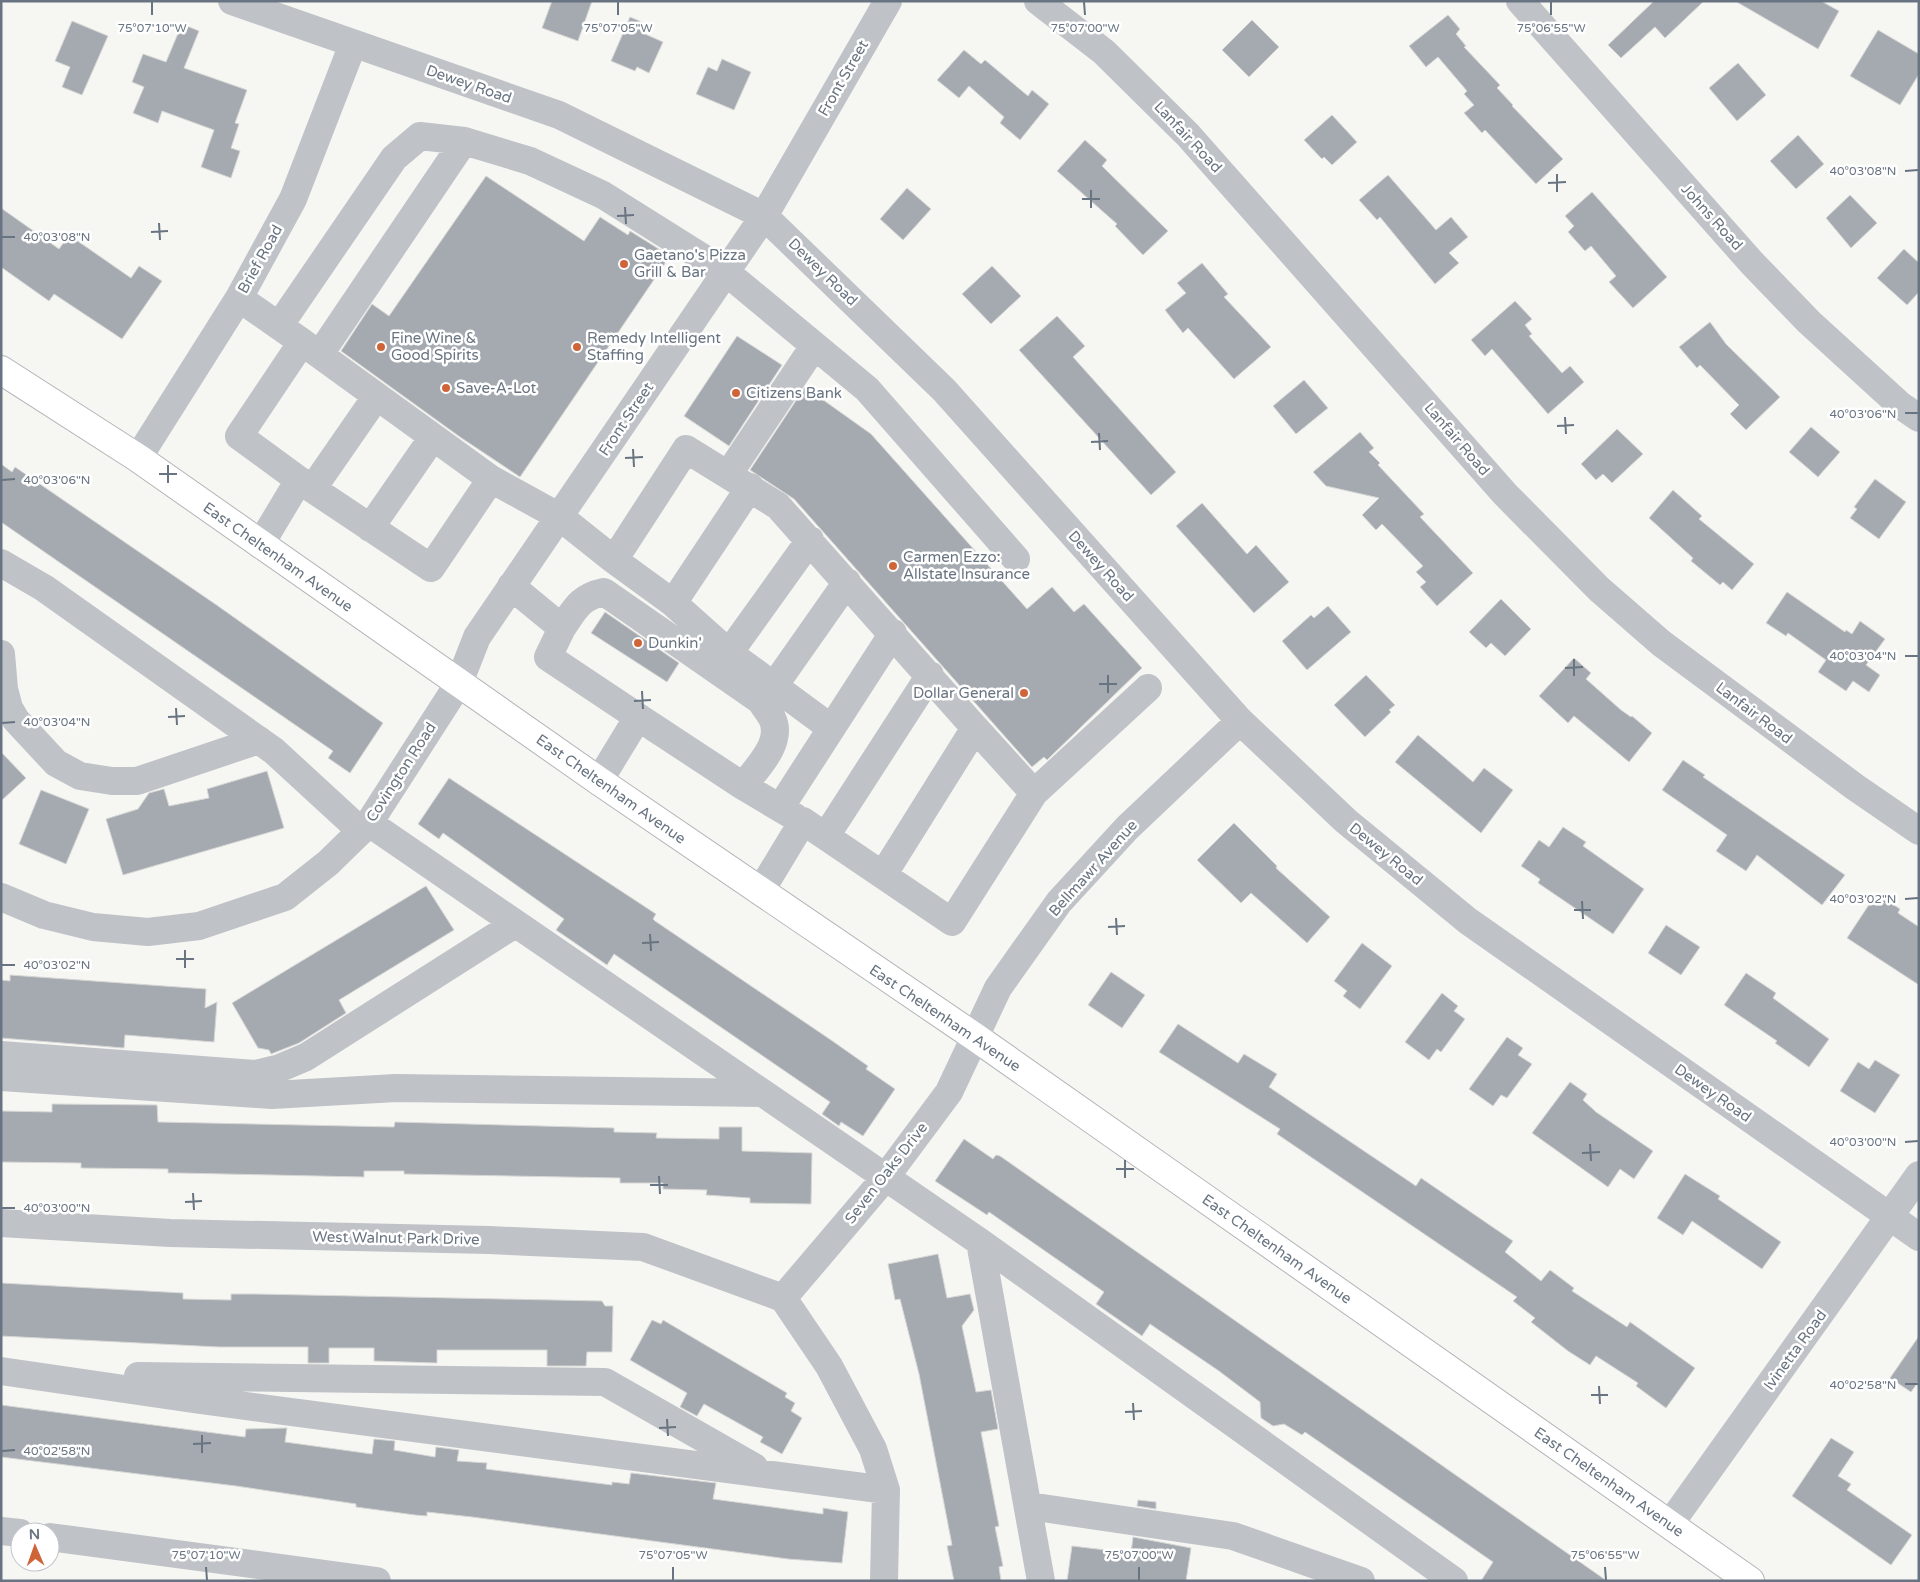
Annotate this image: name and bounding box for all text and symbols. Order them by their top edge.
text: 75°07'10"W [117,21,187,35]
text: 75°07'05"W [583,21,653,35]
text: 75°07'00"W [1050,21,1120,35]
text: 75°06'55"W [1516,21,1586,35]
street label: Front Street [814,37,872,119]
street label: Dewey Road [424,61,514,107]
street label: Lanfair Road [1150,98,1226,176]
text: 40°03'08"N [1830,164,1897,178]
street label: Johns Road [1677,180,1747,254]
street label: Brief Road [234,222,286,296]
text: 40°03'08"N [24,230,91,244]
street label: Dewey Road [785,235,861,309]
place label: Gaetano's Pizza Grill & Bar [634,246,746,281]
marker: Gaetano's Pizza Grill & Bar [618,258,630,270]
place label: Fine Wine & Good Spirits [391,329,479,364]
place label: Remedy Intelligent Staffing [587,329,721,364]
marker: Fine Wine & Good Spirits [375,341,387,353]
marker: Remedy Intelligent Staffing [571,341,583,353]
place label: Save-A-Lot [456,379,537,397]
street label: Front Street [595,379,657,459]
marker: Save-A-Lot [440,382,452,394]
place label: Citizens Bank [746,384,842,402]
marker: Citizens Bank [730,387,742,399]
street label: Lanfair Road [1420,399,1494,479]
text: 40°03'06"N [1830,407,1897,421]
text: 40°03'06"N [24,473,91,487]
street label: East Cheltenham Avenue [200,498,356,616]
street label: Dewey Road [1064,527,1138,605]
place label: Carmen Ezzo: Allstate Insurance [903,548,1030,583]
marker: Carmen Ezzo: Allstate Insurance [887,560,899,572]
place label: Dunkin' [648,634,702,652]
marker: Dunkin' [632,637,644,649]
text: 40°03'04"N [1830,649,1897,663]
street label: Lanfair Road [1712,678,1796,748]
place label: Dollar General [913,684,1014,702]
marker: Dollar General [1018,687,1030,699]
text: 40°03'04"N [24,715,91,729]
street label: Covington Road [362,719,440,825]
street label: East Cheltenham Avenue [533,730,689,848]
street label: Bellmawr Avenue [1045,816,1141,920]
street label: Dewey Road [1346,819,1426,889]
text: 40°03'02"N [1830,892,1897,906]
text: 40°03'02"N [24,958,91,972]
street label: East Cheltenham Avenue [866,961,1024,1075]
street label: Dewey Road [1671,1060,1755,1126]
street label: Seven Oaks Drive [841,1119,931,1227]
text: 40°03'00"N [1830,1135,1897,1149]
street label: East Cheltenham Avenue [1199,1190,1355,1308]
text: 40°03'00"N [24,1201,91,1215]
street label: West Walnut Park Drive [312,1228,480,1248]
street label: Ivinetta Road [1760,1306,1830,1394]
text: 40°02'58"N [1830,1378,1897,1392]
street label: East Cheltenham Avenue [1531,1423,1687,1541]
text: 40°02'58"N [24,1444,91,1458]
north arrow [10,1522,60,1572]
text: N [29,1526,40,1543]
text: 75°07'10"W [171,1548,241,1562]
text: 75°07'05"W [638,1548,708,1562]
text: 75°07'00"W [1104,1548,1174,1562]
text: 75°06'55"W [1570,1548,1640,1562]

